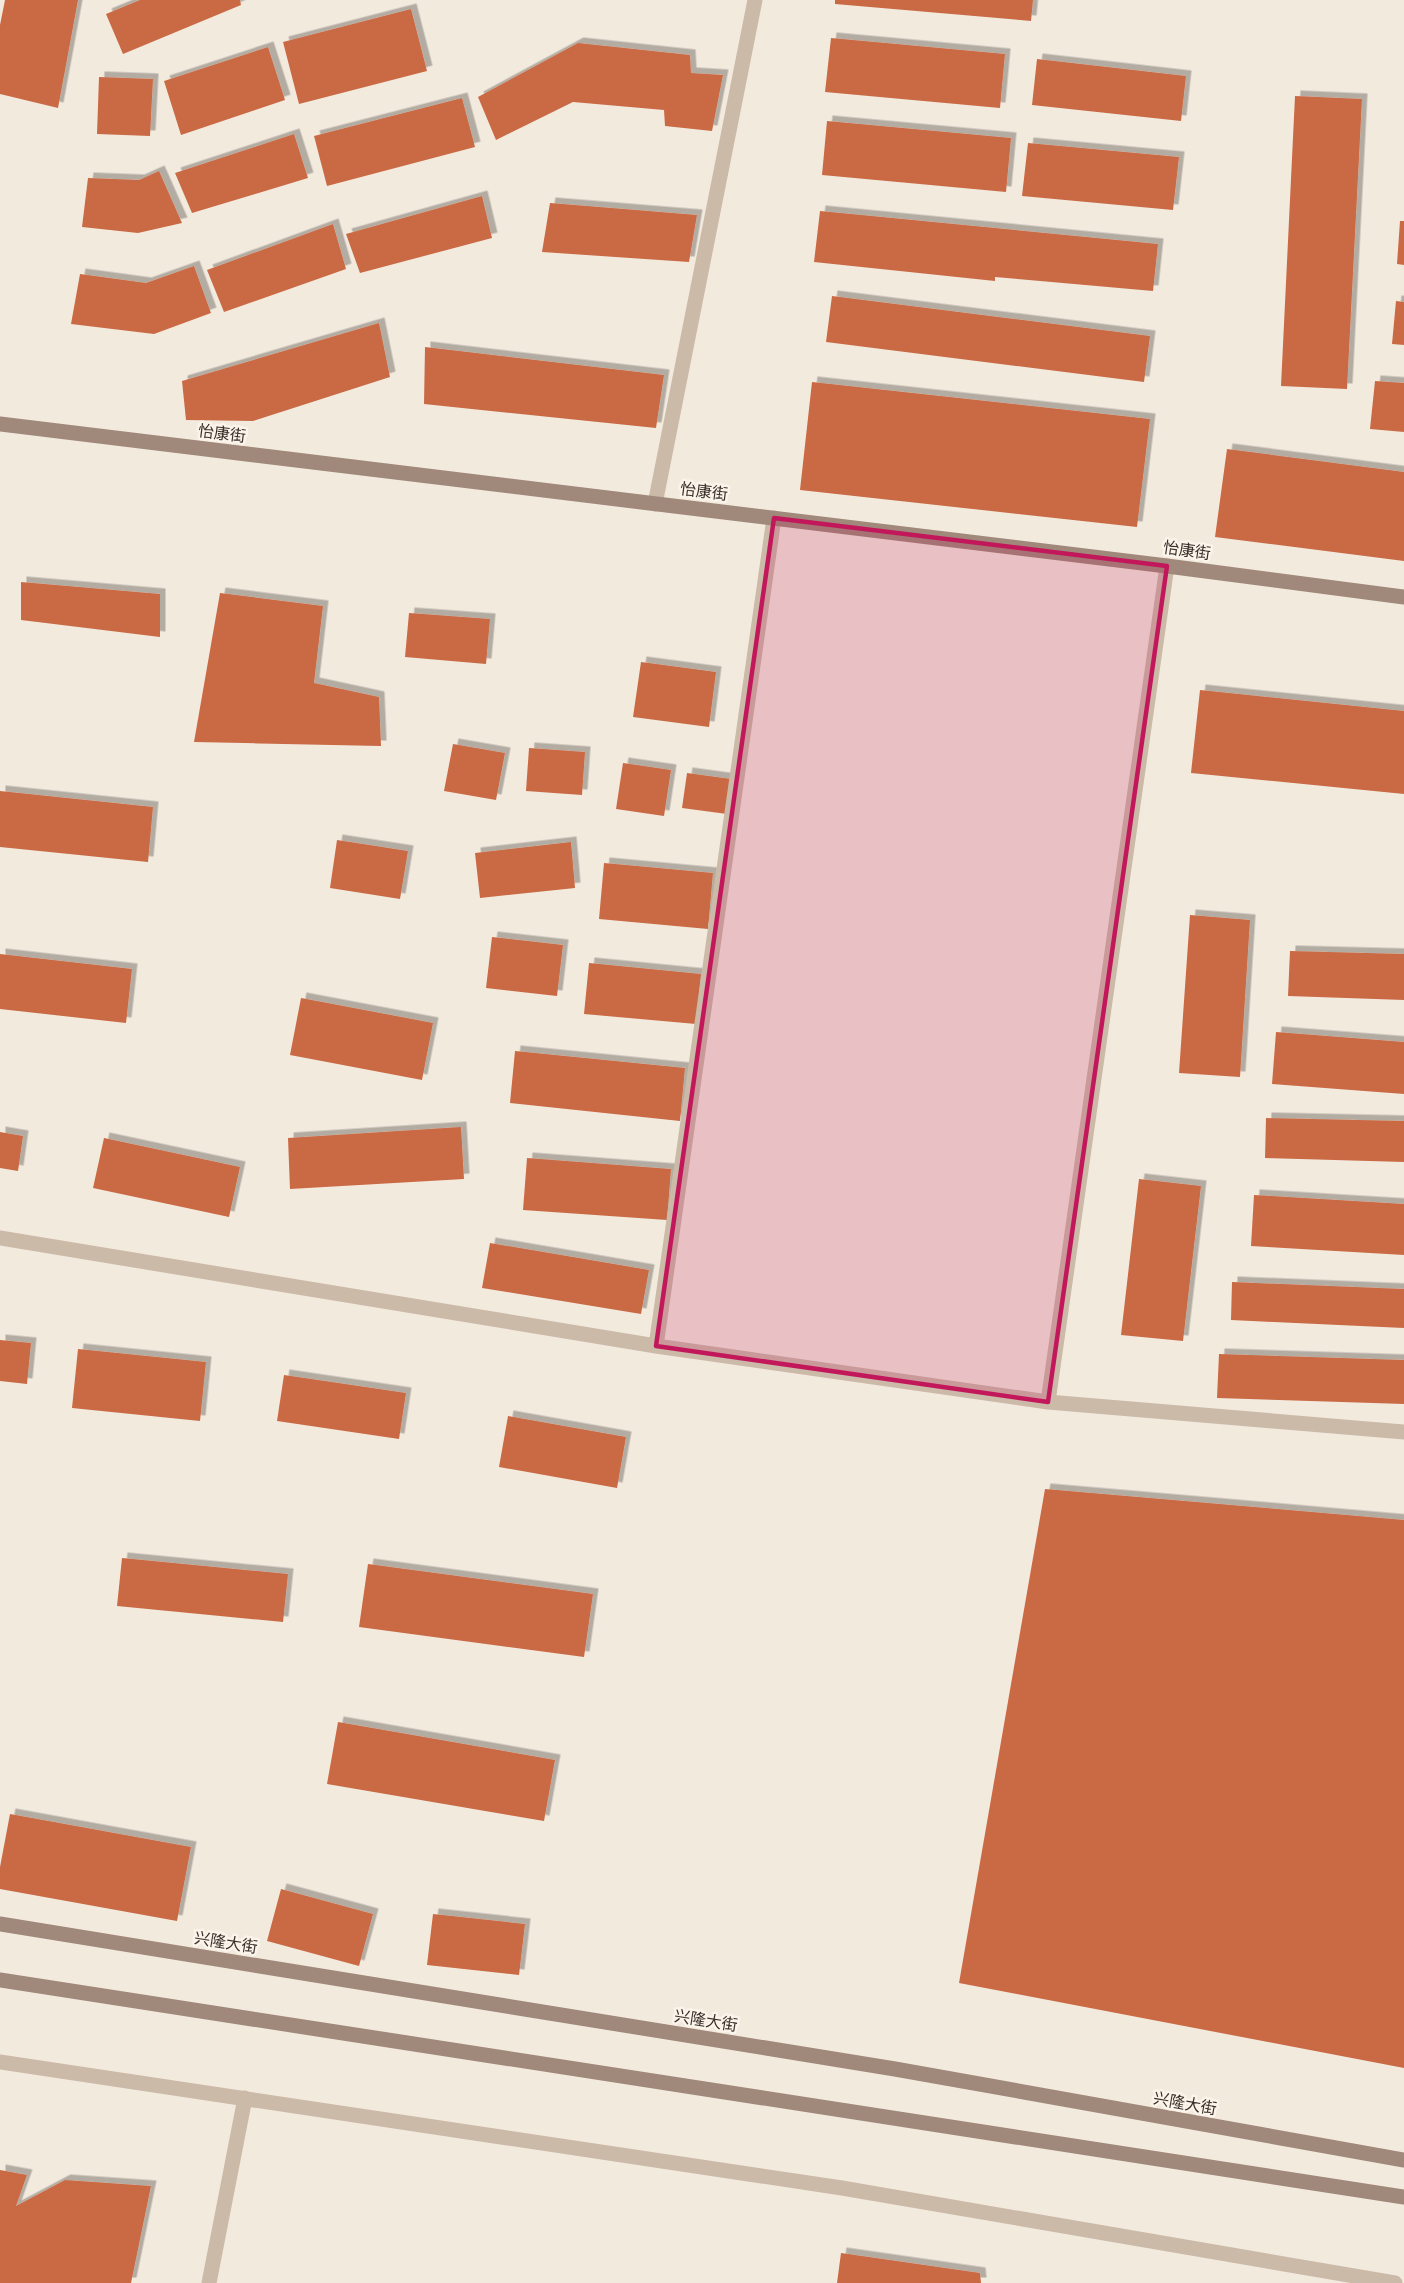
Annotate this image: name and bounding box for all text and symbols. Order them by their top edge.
street label: 怡康街 [197,419,247,447]
street label: 怡康街 [679,477,729,505]
street label: 怡康街 [1162,536,1212,564]
street label: 兴隆大街 [193,1926,259,1958]
street label: 兴隆大街 [673,2004,739,2036]
street label: 兴隆大街 [1152,2087,1218,2119]

